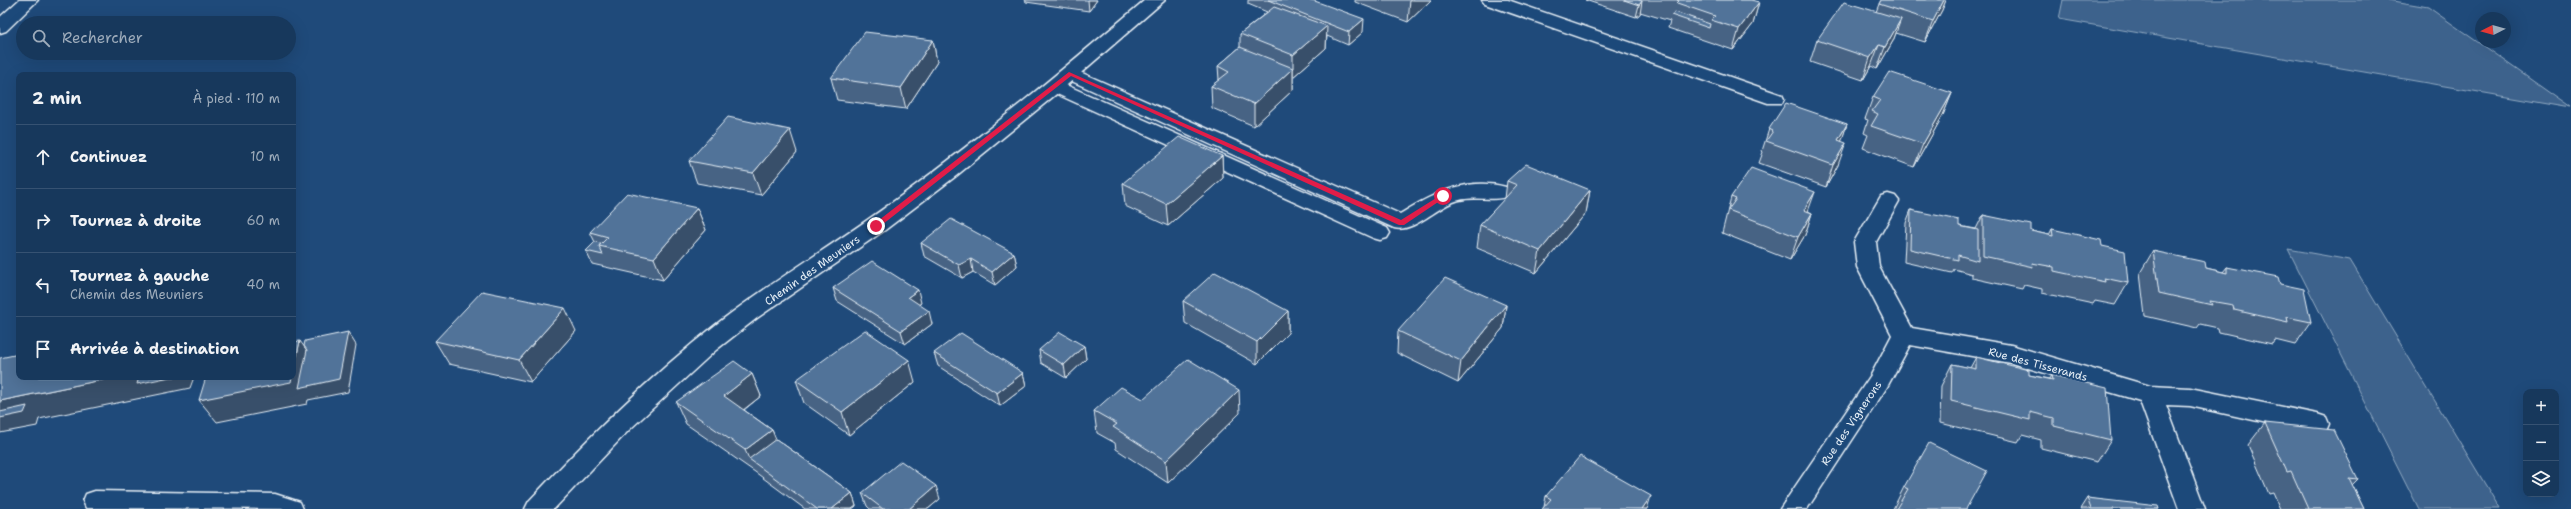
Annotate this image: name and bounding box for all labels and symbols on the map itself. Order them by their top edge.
north arrow [2475,12,2511,48]
route start [1434,187,1452,205]
route end [867,217,885,235]
street label: Chemin des Meuniers [762,232,863,309]
street label: Rue des Tisserands [1987,344,2089,385]
street label: Rue des Vignerons [1818,378,1885,468]

